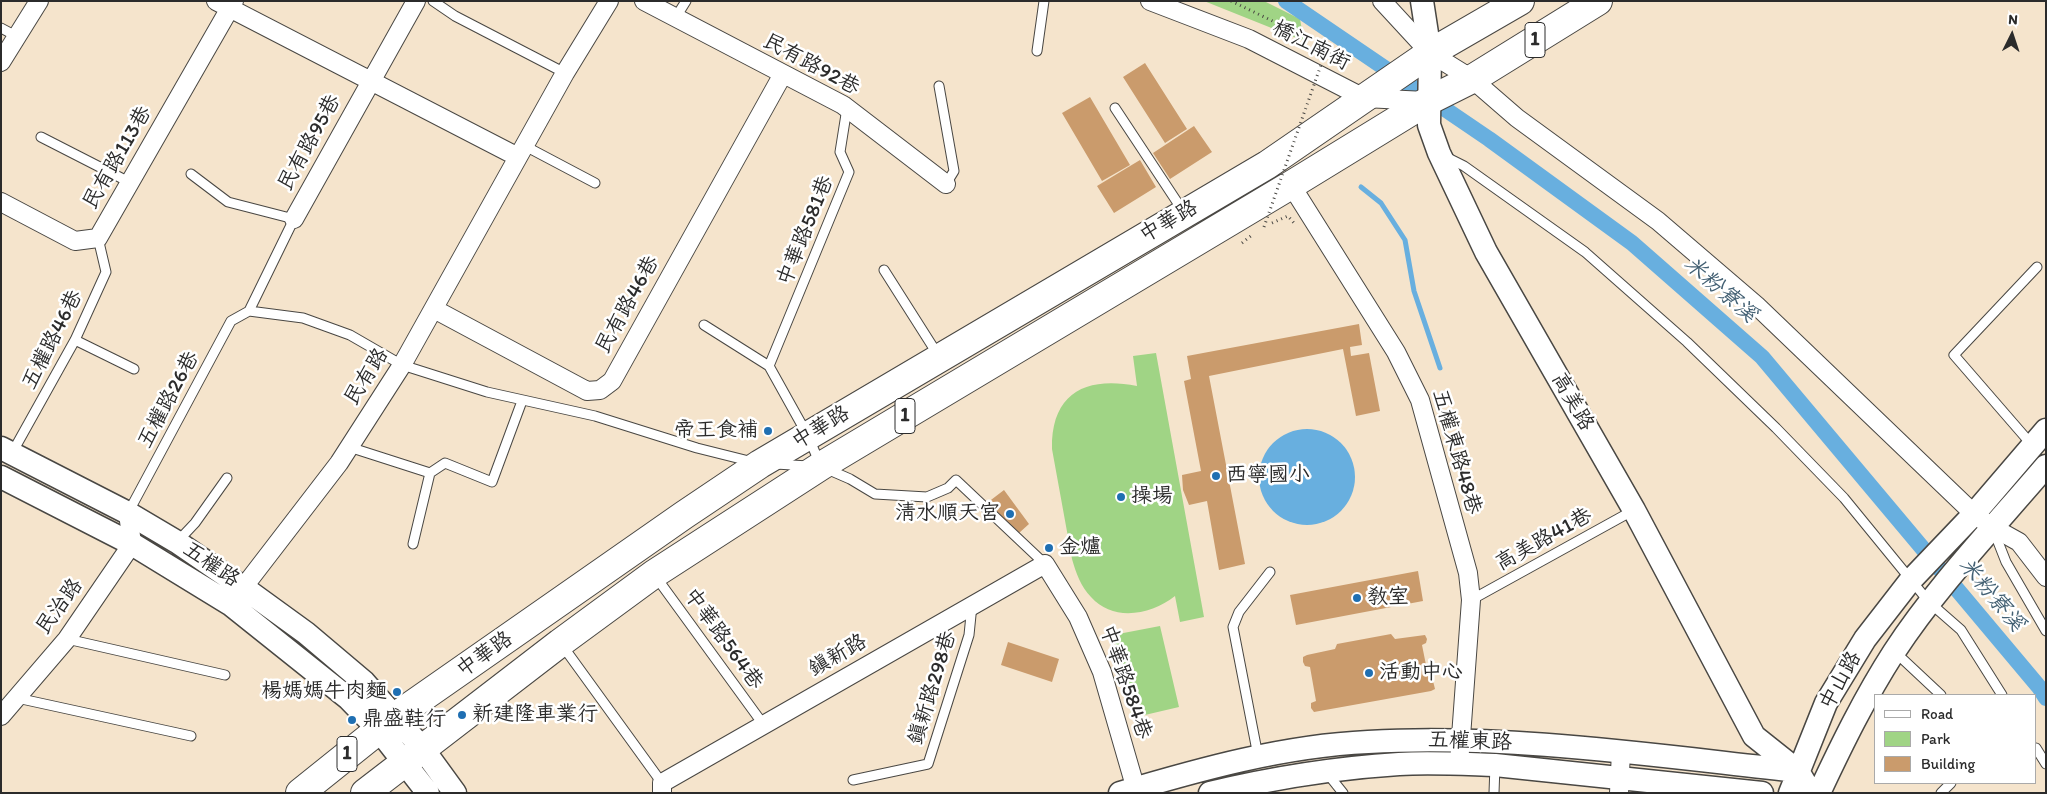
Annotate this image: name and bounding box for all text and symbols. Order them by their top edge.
north arrow [1987,10,2037,60]
text: N [2008,11,2018,28]
street label: 橋江南街 [1268,16,1354,76]
road number: 1 [1525,22,1545,58]
street label: 民有路92巷 [758,29,864,101]
street label: 民有路95巷 [273,91,347,195]
street label: 民有路113巷 [78,102,158,214]
street label: 中華路581巷 [773,172,839,290]
street label: 中華路 [1135,195,1203,249]
water label: 米粉寮溪 [1678,251,1762,329]
street label: 民有路46巷 [591,252,665,358]
street label: 五權路46巷 [17,286,89,394]
street label: 民有路 [340,344,394,410]
street label: 五權路26巷 [133,347,205,453]
street label: 高美路 [1545,368,1599,436]
street label: 五權東路48巷 [1426,386,1486,518]
road number: 1 [895,398,915,434]
street label: 中華路 [788,401,854,455]
place label: 帝王食補 [674,418,758,444]
marker: 帝王食補 [762,425,774,437]
place label: 西寧國小 [1226,463,1310,489]
marker: 西寧國小 [1210,470,1222,482]
place label: 操場 [1131,484,1173,510]
marker: 操場 [1115,491,1127,503]
place label: 清水順天宮 [895,501,1000,527]
street label: 高美路41巷 [1491,503,1597,577]
marker: 清水順天宮 [1004,508,1016,520]
place label: 金爐 [1059,535,1101,561]
street label: 五權路 [178,537,244,593]
marker: 金爐 [1043,542,1055,554]
water label: 米粉寮溪 [1953,553,2029,637]
street label: 民治路 [31,574,89,640]
street label: 中華路564巷 [678,584,768,694]
place label: 教室 [1367,585,1409,611]
marker: 教室 [1351,592,1363,604]
street label: 中華路584巷 [1094,622,1156,742]
street label: 中華路 [452,627,518,683]
street label: 鎮新路298巷 [904,628,962,748]
street label: 鎮新路 [804,629,872,683]
street label: 中山路 [1815,647,1867,715]
place label: 活動中心 [1379,660,1463,686]
marker: 活動中心 [1363,667,1375,679]
place label: 楊媽媽牛肉麵 [261,679,387,705]
marker: 楊媽媽牛肉麵 [391,686,403,698]
legend [1874,694,2037,784]
place label: 新建隆車業行 [472,702,598,728]
text: Road [1921,705,1953,723]
place label: 鼎盛鞋行 [362,707,446,733]
marker: 新建隆車業行 [456,709,468,721]
marker: 鼎盛鞋行 [346,714,358,726]
street label: 五權東路 [1428,728,1512,756]
text: Park [1921,730,1951,748]
road number: 1 [337,736,357,772]
text: Building [1921,755,1975,773]

